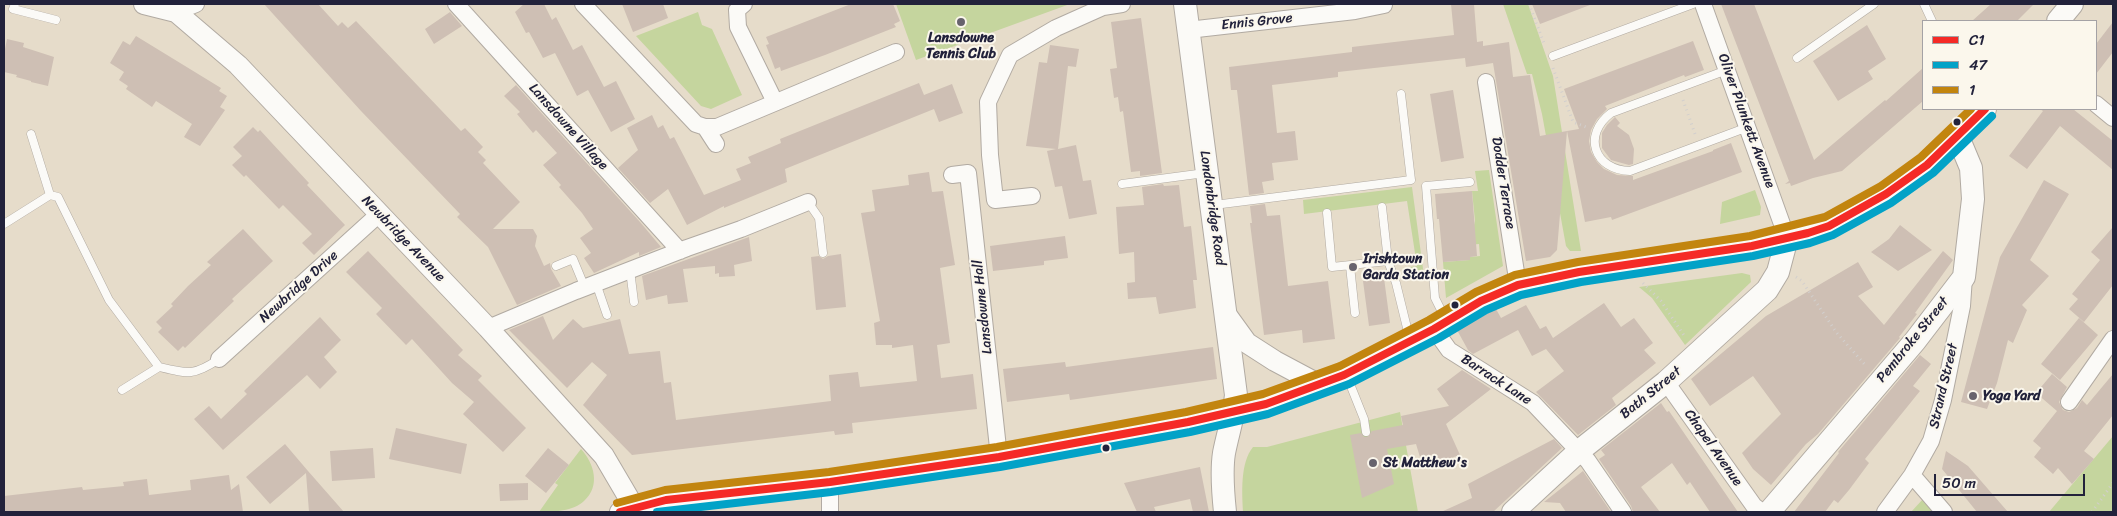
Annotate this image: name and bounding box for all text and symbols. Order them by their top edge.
street label: Ennis Grove [1221,10,1293,34]
marker: Lansdowne Tennis Club [955,16,967,28]
legend [1922,20,2097,110]
text: C1 [1969,27,1985,53]
place label: Lansdowne Tennis Club [926,30,996,62]
street label: Oliver Plunkett Avenue [1714,51,1778,191]
text: 47 [1969,52,1987,78]
text: 1 [1969,77,1975,103]
street label: Lansdowne Village [525,80,611,174]
unlabelled marker [1952,117,1962,127]
street label: Dodder Terrace [1487,136,1519,230]
street label: Londonbridge Road [1196,149,1228,267]
street label: Newbridge Avenue [358,192,448,286]
street label: Newbridge Drive [256,247,342,327]
place label: Irishtown Garda Station [1363,251,1449,284]
street label: Lansdowne Hall [970,259,996,355]
marker: Irishtown Garda Station [1347,261,1359,273]
street label: Pembroke Street [1873,294,1953,386]
unlabelled marker [1450,300,1460,310]
street label: Strand Street [1926,342,1962,430]
street label: Barrack Lane [1458,351,1534,409]
street label: Bath Street [1617,363,1685,423]
place label: Yoga Yard [1983,388,2040,404]
marker: Yoga Yard [1967,390,1979,402]
street label: Chapel Avenue [1680,406,1746,490]
unlabelled marker [1101,443,1111,453]
place label: St Matthew's [1383,455,1467,471]
marker: St Matthew's [1367,457,1379,469]
scale bar [1937,464,2088,496]
text: 50 m [1942,470,1976,496]

